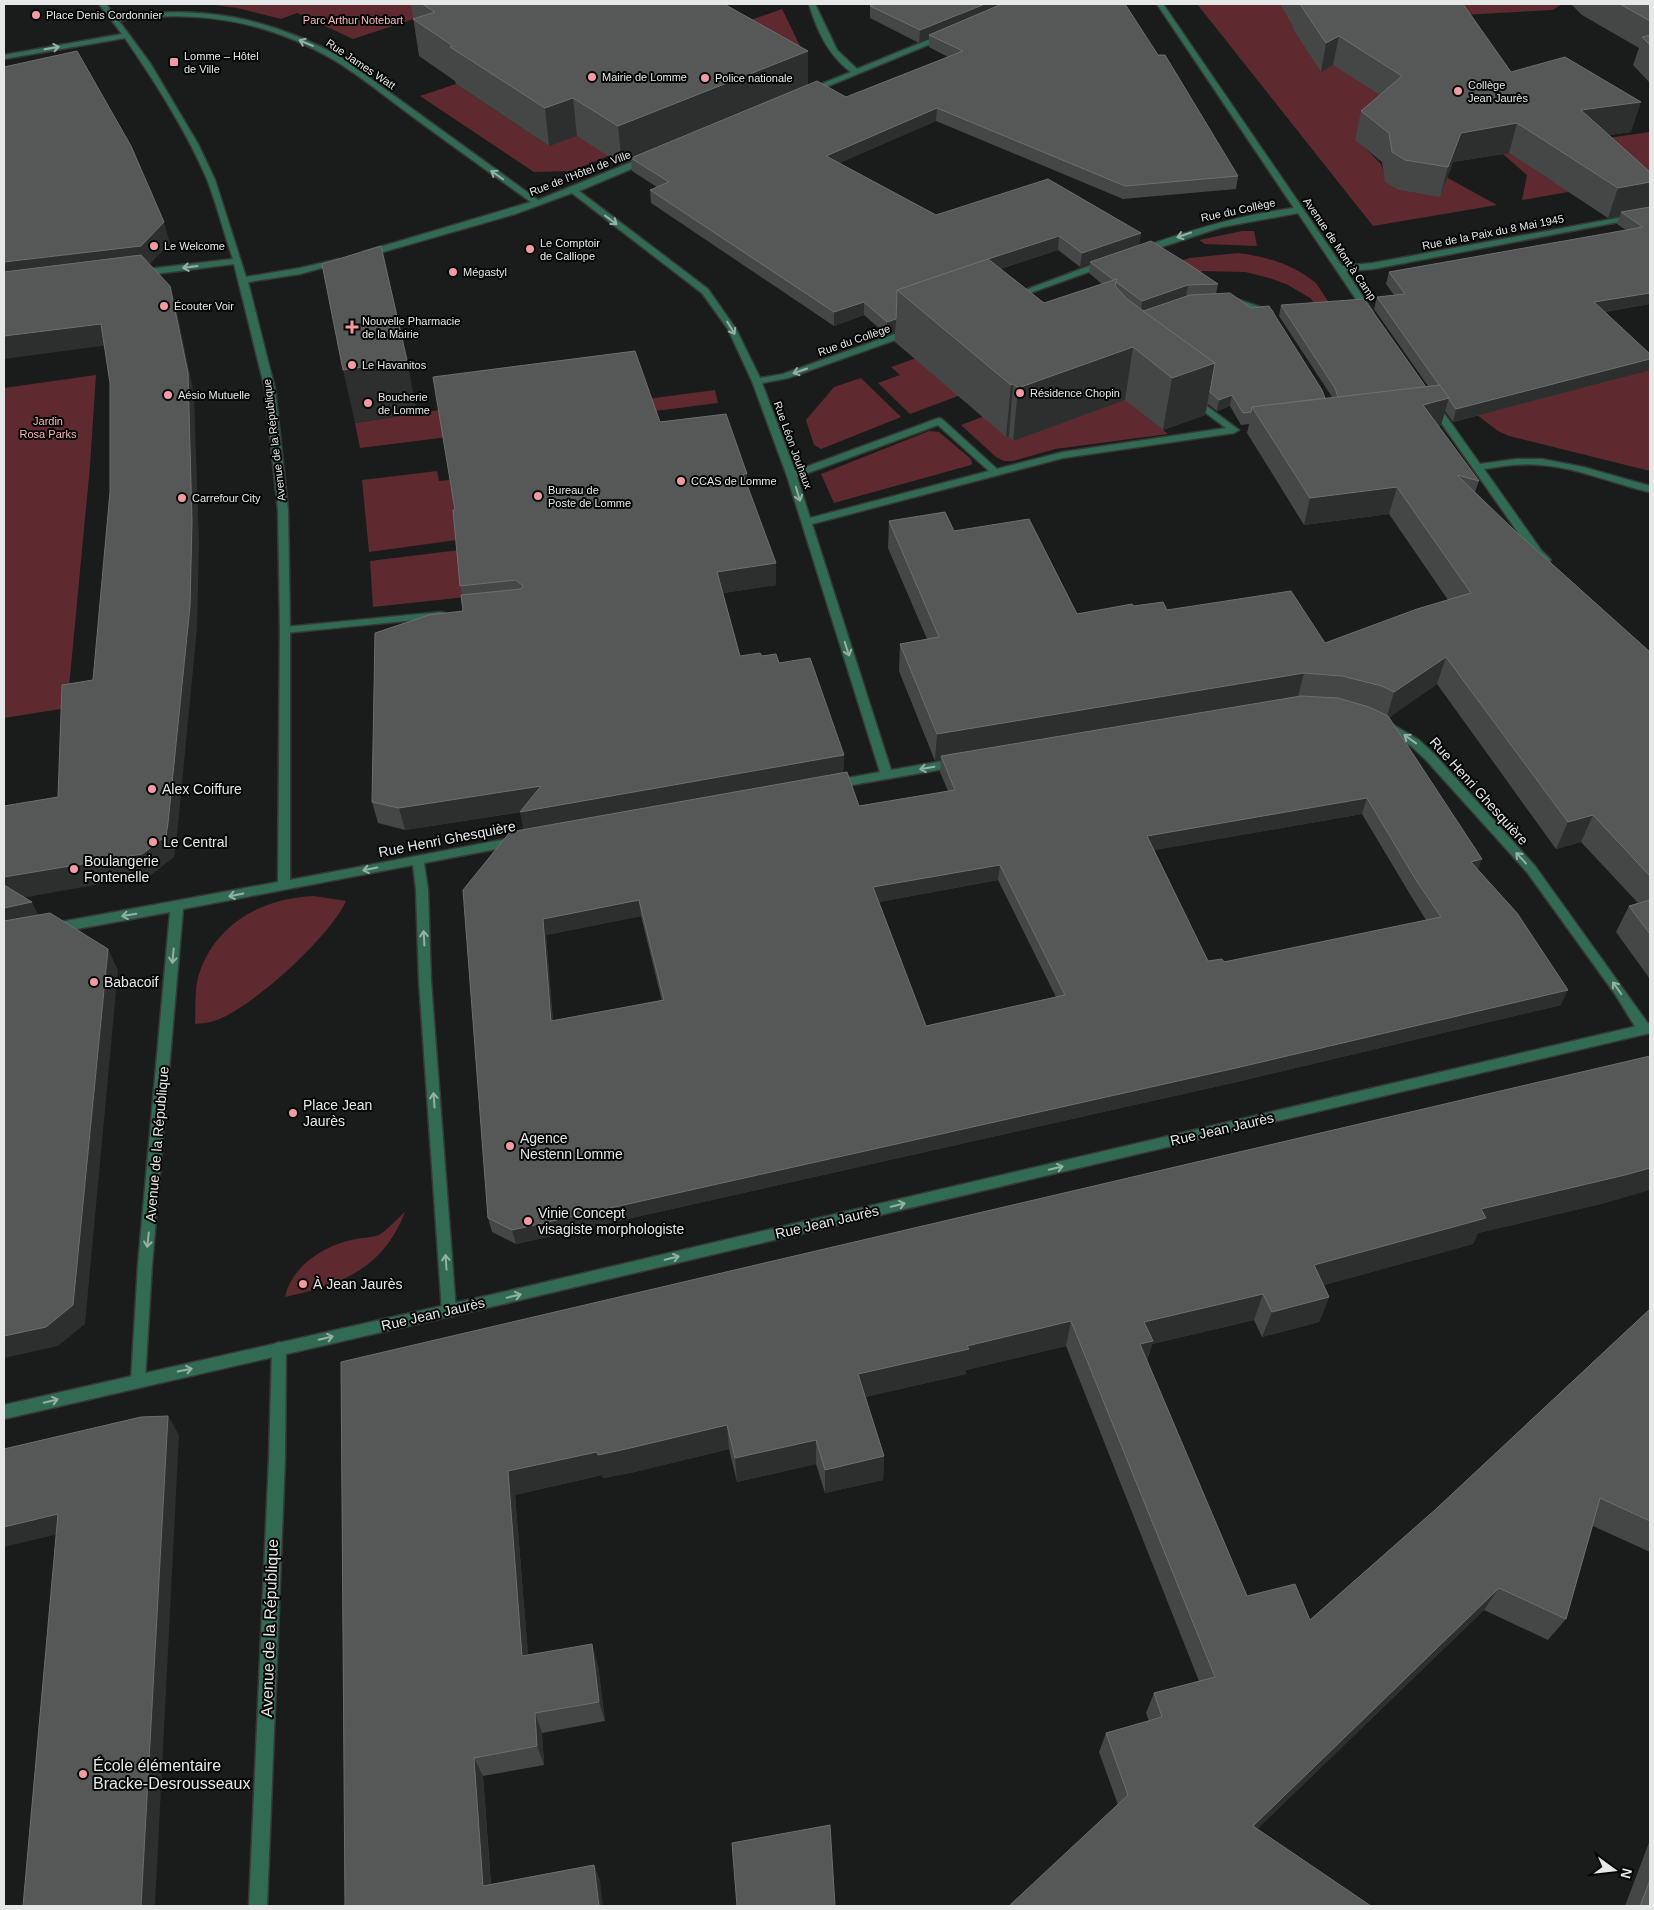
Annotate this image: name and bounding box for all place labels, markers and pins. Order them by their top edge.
marker: Place Denis Cordonnier [30,9,42,21]
place label: Place Denis Cordonnier [46,9,163,21]
place label: Lomme – Hôtel de Ville [184,50,259,75]
marker: Lomme – Hôtel de Ville [168,56,180,68]
marker: Mairie de Lomme [586,71,598,83]
place label: Mairie de Lomme [602,71,687,83]
marker: Police nationale [699,72,711,84]
place label: Police nationale [715,72,793,84]
place label: Collège Jean Jaurès [1468,79,1528,104]
marker: Collège Jean Jaurès [1452,85,1464,97]
place label: Le Comptoir de Calliope [540,237,600,262]
marker: Le Welcome [148,240,160,252]
place label: Le Welcome [164,240,225,252]
marker: Le Comptoir de Calliope [524,243,536,255]
marker: Mégastyl [447,266,459,278]
place label: Mégastyl [463,266,507,278]
marker: Écouter Voir [158,300,170,312]
place label: Écouter Voir [174,300,234,312]
place label: Nouvelle Pharmacie de la Mairie [362,315,460,340]
marker: Nouvelle Pharmacie de la Mairie [346,321,358,333]
marker: Le Havanitos [346,359,358,371]
place label: Le Havanitos [362,359,427,371]
marker: Résidence Chopin [1014,387,1026,399]
place label: Résidence Chopin [1030,387,1120,399]
marker: Aésio Mutuelle [162,389,174,401]
place label: Aésio Mutuelle [178,389,250,401]
place label: Boucherie de Lomme [378,391,430,416]
marker: Boucherie de Lomme [362,397,374,409]
marker: CCAS de Lomme [675,475,687,487]
place label: CCAS de Lomme [691,475,777,487]
place label: Bureau de Poste de Lomme [548,484,631,509]
marker: Bureau de Poste de Lomme [532,490,544,502]
marker: Carrefour City [176,492,188,504]
place label: Carrefour City [192,492,261,504]
place label: Alex Coiffure [162,781,242,797]
marker: Alex Coiffure [146,783,158,795]
place label: Le Central [163,834,228,850]
marker: Le Central [147,836,159,848]
place label: Boulangerie Fontenelle [84,853,159,885]
marker: Boulangerie Fontenelle [68,863,80,875]
place label: Babacoif [104,974,159,990]
marker: Babacoif [88,976,100,988]
place label: Place Jean Jaurès [303,1097,372,1129]
marker: Place Jean Jaurès [287,1107,299,1119]
place label: Agence Nestenn Lomme [520,1130,623,1162]
marker: Agence Nestenn Lomme [504,1140,516,1152]
place label: Vinie Concept visagiste morphologiste [538,1205,685,1237]
marker: Vinie Concept visagiste morphologiste [522,1215,534,1227]
place label: À Jean Jaurès [313,1276,403,1292]
marker: À Jean Jaurès [297,1278,309,1290]
place label: École élémentaire Bracke-Desrousseaux [93,1756,250,1792]
marker: École élémentaire Bracke-Desrousseaux [77,1768,89,1780]

